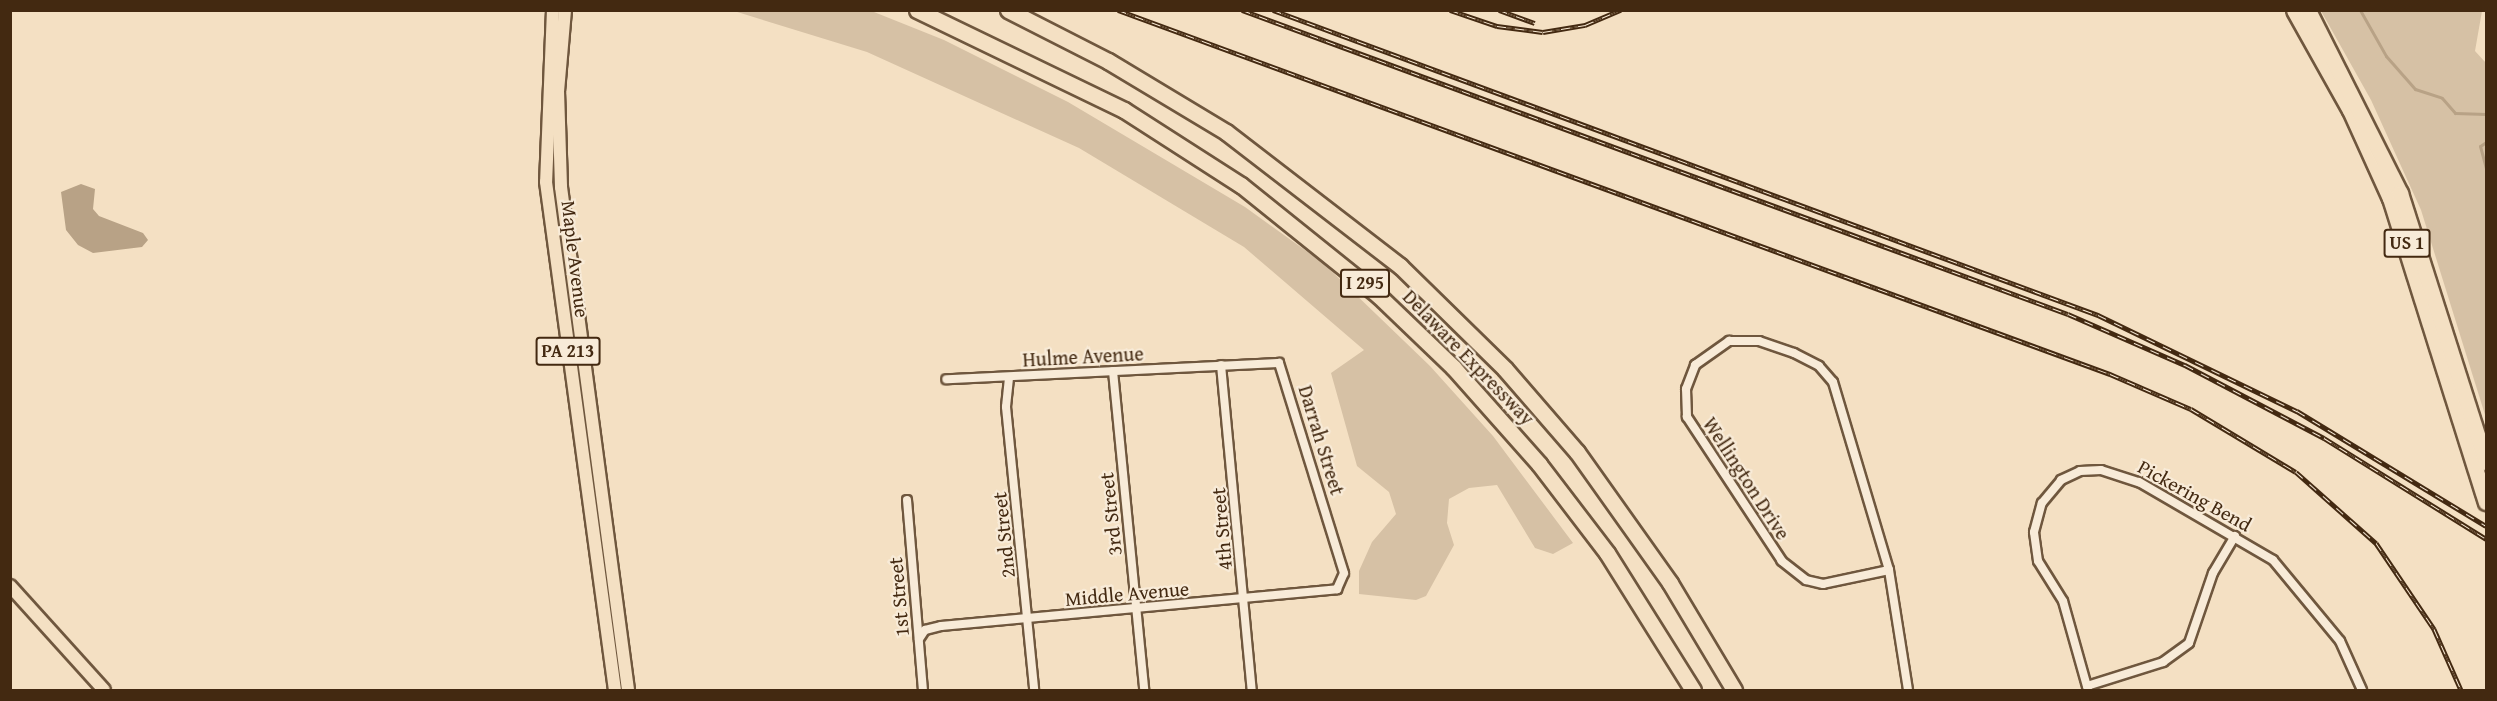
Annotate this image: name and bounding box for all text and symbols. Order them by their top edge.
street label: Maple Avenue [557,199,595,319]
road number: US 1 [2383,228,2431,258]
road number: I 295 [1340,268,1390,298]
street label: Delaware Expressway [1398,284,1540,430]
road number: PA 213 [535,336,601,366]
street label: Hulme Avenue [1022,341,1144,371]
street label: Darrah Street [1294,382,1350,498]
street label: Wellington Drive [1698,412,1796,544]
street label: Pickering Bend [2134,454,2256,536]
street label: 3rd Street [1094,471,1126,557]
street label: 4th Street [1205,487,1237,571]
street label: 2nd Street [987,491,1019,579]
street label: 1st Street [883,556,913,638]
street label: Middle Avenue [1064,576,1190,610]

